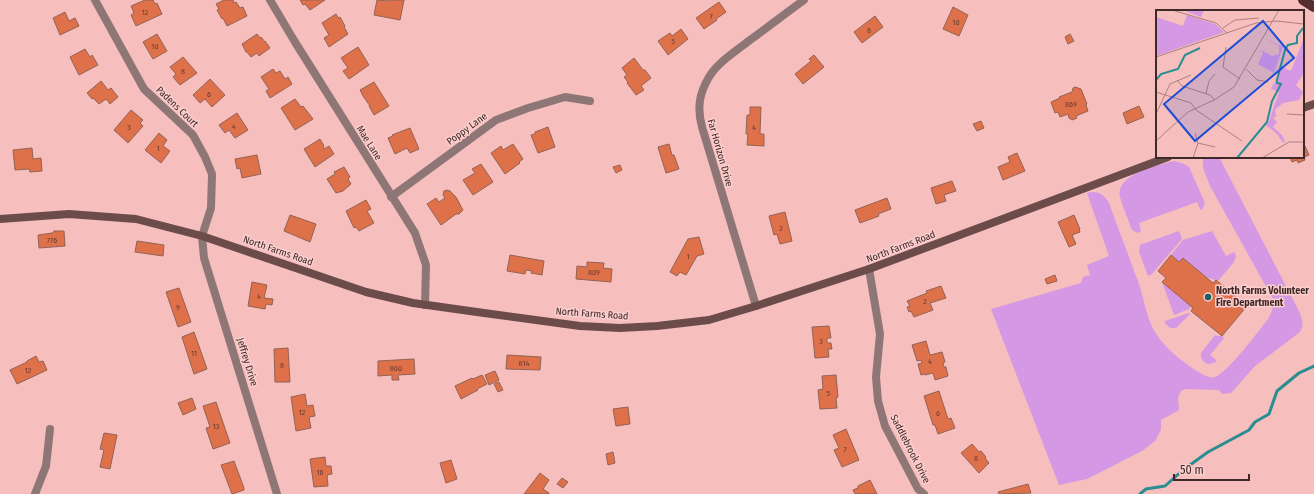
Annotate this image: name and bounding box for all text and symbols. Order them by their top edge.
house number: 12 [142,8,149,17]
inset map [1156,10,1304,158]
house number: 7 [709,12,713,21]
house number: 10 [952,18,960,27]
house number: 8 [867,26,871,35]
house number: 5 [671,37,675,46]
house number: 10 [151,42,159,51]
house number: 8 [181,67,185,76]
street label: Padens Court [153,84,201,131]
house number: 6 [207,90,211,99]
house number: 869 [1065,100,1077,109]
street label: Poppy Lane [444,110,490,148]
street label: Far Horizon Drive [705,118,735,188]
house number: 4 [232,122,236,131]
house number: 3 [127,123,131,132]
street label: Mae Lane [354,123,384,163]
house number: 4 [752,123,756,132]
house number: 1 [156,144,160,153]
house number: 2 [779,224,783,233]
street label: North Farms Road [865,228,937,266]
street label: North Farms Road [242,233,314,269]
house number: 776 [47,236,57,245]
house number: 1 [686,252,690,261]
house number: 809 [588,268,600,277]
place label: North Farms Volunteer Fire Department [1216,285,1309,309]
house number: 4 [257,292,261,301]
marker: North Farms Volunteer Fire Department [1203,292,1213,302]
house number: 2 [923,297,927,306]
house number: 9 [176,303,180,312]
street label: North Farms Road [555,305,629,323]
street label: Jeffrey Drive [234,336,260,388]
house number: 3 [819,337,823,346]
house number: 11 [191,349,197,358]
house number: 4 [928,357,932,366]
house number: 814 [519,359,530,368]
house number: 8 [280,361,284,370]
house number: 800 [390,364,402,373]
house number: 12 [25,366,32,375]
house number: 5 [826,389,830,398]
house number: 12 [299,408,306,417]
house number: 6 [936,409,940,418]
street label: Saddlebrook Drive [888,413,932,485]
house number: 13 [213,422,220,431]
house number: 7 [843,445,847,454]
house number: 8 [974,454,978,463]
scale bar [1174,456,1249,482]
text: 50 m [1180,463,1204,477]
house number: 16 [316,468,324,477]

